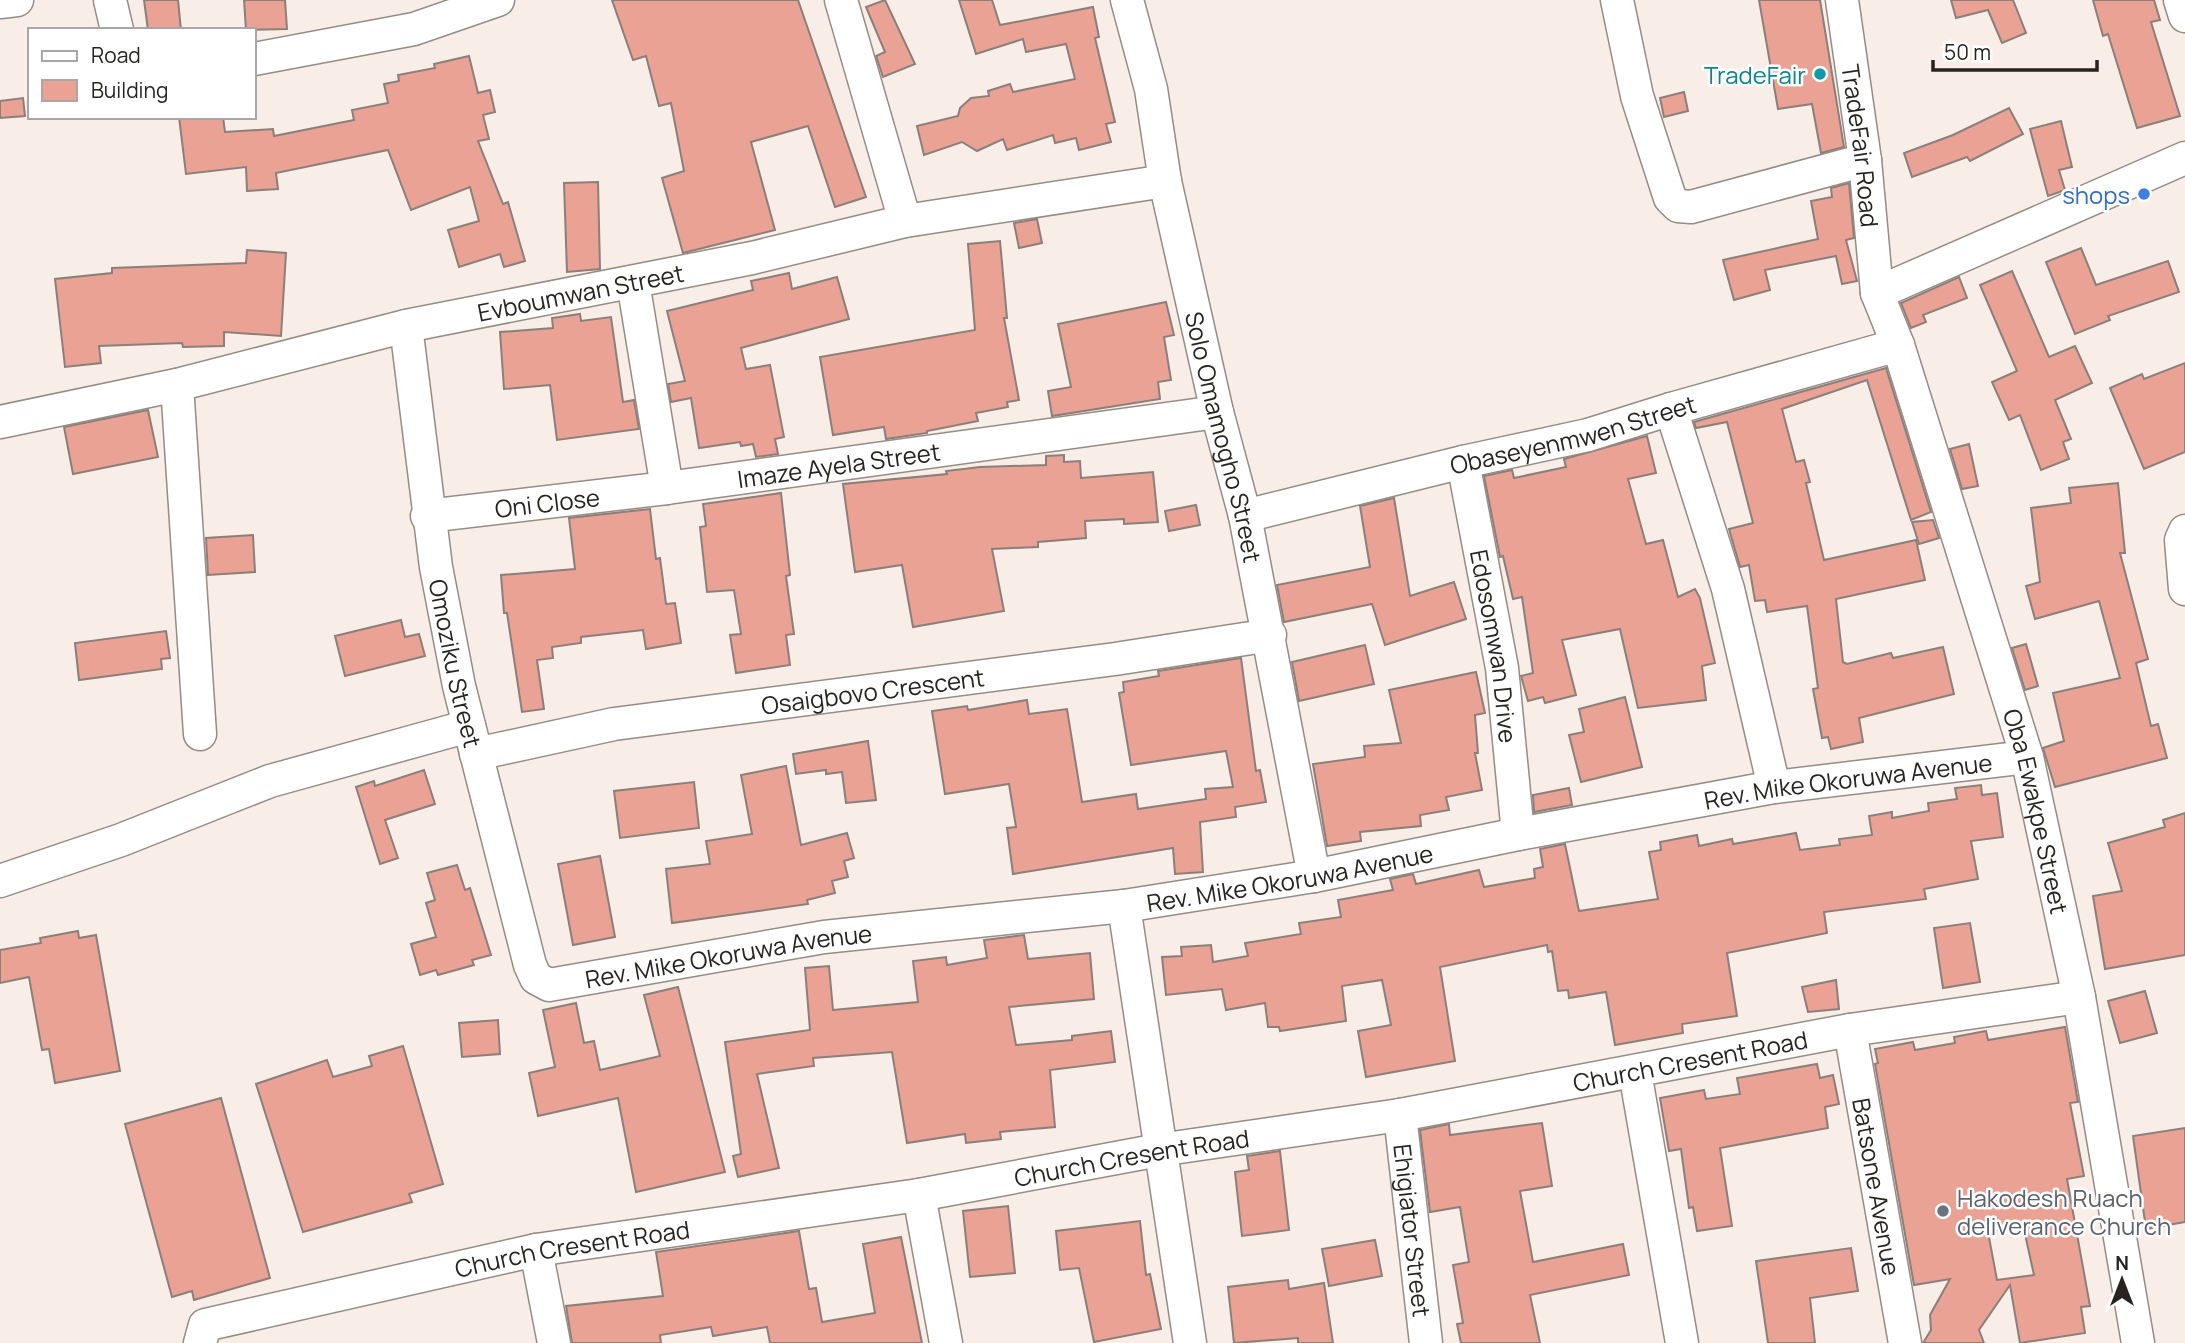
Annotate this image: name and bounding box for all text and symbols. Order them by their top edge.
legend [28,28,256,119]
scale bar [1933,28,2098,72]
text: 50 m [1944,38,1991,66]
text: Road [91,41,141,69]
place label: TradeFair [1704,58,1806,91]
street label: TradeFair Road [1835,62,1887,229]
marker: TradeFair [1812,66,1828,82]
text: Building [91,76,168,104]
place label: shops [2062,178,2130,211]
marker: shops [2136,186,2152,202]
street label: Evboumwan Street [474,255,686,328]
street label: Solo Omamogho Street [1178,308,1270,565]
street label: Obaseyenmwen Street [1446,386,1700,481]
street label: Imaze Ayela Street [735,434,942,495]
street label: Oni Close [493,479,602,524]
street label: Edosomwan Drive [1463,547,1526,744]
street label: Omoziku Street [422,576,490,751]
street label: Osaigbovo Crescent [759,660,986,721]
street label: Oba Ewakpe Street [1996,704,2077,917]
street label: Rev. Mike Okoruwa Avenue [1701,745,1994,816]
street label: Rev. Mike Okoruwa Avenue [1144,835,1436,919]
street label: Rev. Mike Okoruwa Avenue [582,916,873,995]
street label: Church Cresent Road [1570,1022,1810,1098]
street label: Batsone Avenue [1846,1095,1909,1278]
street label: Church Cresent Road [1011,1121,1251,1193]
street label: Ehigiator Street [1387,1142,1439,1319]
place label: Hakodesh Ruach deliverance Church [1957,1181,2171,1242]
marker: Hakodesh Ruach deliverance Church [1935,1203,1951,1219]
street label: Church Cresent Road [451,1212,692,1284]
north arrow [2087,1245,2157,1315]
text: N [2115,1250,2129,1276]

